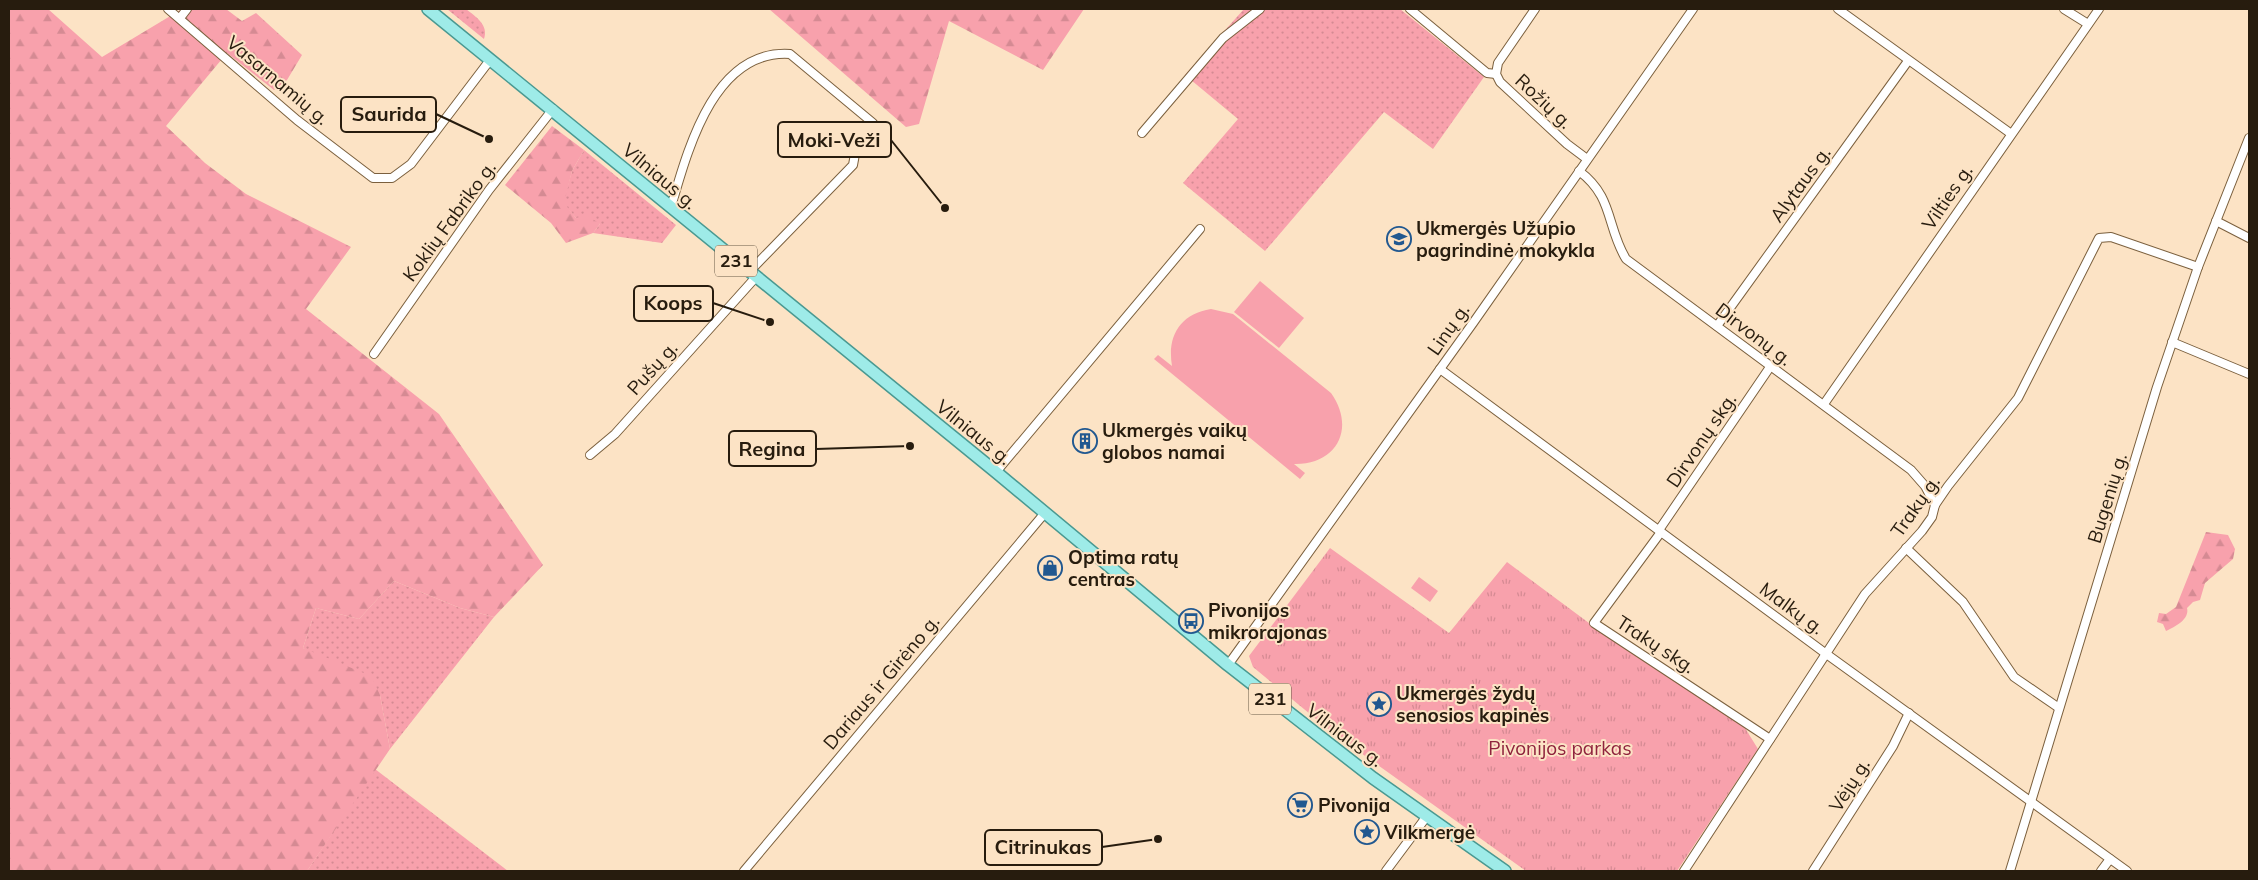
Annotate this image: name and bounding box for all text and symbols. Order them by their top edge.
street label: Vasarnamių g. [222,30,334,130]
street label: Rožių g. [1510,68,1578,134]
callout: Saurida [341,97,436,132]
text: Saurida [351,101,427,126]
callout: Moki-Veži [778,122,891,157]
text: Moki-Veži [788,127,880,152]
street label: Vilniaus g. [618,138,702,214]
street label: Alytaus g. [1764,141,1836,227]
street label: Koklių Fabriko g. [397,156,501,286]
street label: Vilties g. [1916,160,1978,234]
place label: Ukmergės Užupio pagrindinė mokykla [1416,216,1595,262]
school or university icon: Ukmergės Užupio pagrindinė mokykla [1386,226,1412,252]
road number: 231 [715,246,757,276]
callout: Koops [634,286,713,321]
text: Koops [643,290,703,315]
street label: Dirvonų g. [1711,297,1797,371]
street label: Linų g. [1422,298,1474,360]
street label: Pušų g. [622,336,682,400]
street label: Dirvonų skg. [1661,388,1741,492]
street label: Vilniaus g. [931,394,1017,470]
place label: Ukmergės vaikų globos namai [1102,418,1247,464]
building icon: Ukmergės vaikų globos namai [1072,428,1098,454]
callout: Regina [729,431,816,466]
text: Regina [739,436,805,461]
street label: Bugenių g. [2082,450,2132,546]
street label: Trakų g. [1885,471,1945,541]
place label: Optima ratų centras [1068,545,1179,591]
shop icon: Optima ratų centras [1037,555,1063,581]
street label: Malkų g. [1755,577,1829,639]
place label: Pivonijos mikrorajonas [1208,598,1327,644]
bus stop icon: Pivonijos mikrorajonas [1178,608,1204,634]
street label: Dariaus ir Girėno g. [818,610,944,754]
street label: Trakų skg. [1612,610,1700,678]
place label: Ukmergės žydų senosios kapinės [1396,681,1549,727]
road number: 231 [1249,684,1291,714]
place icon: Ukmergės žydų senosios kapinės [1366,691,1392,717]
street label: Vilniaus g. [1302,698,1388,772]
park label: Pivonijos parkas [1488,736,1632,760]
street label: Vėjų g. [1823,754,1875,816]
supermarket icon: Pivonija [1287,792,1313,818]
place label: Pivonija [1318,793,1390,817]
place icon: Vilkmergė [1354,819,1380,845]
place label: Vilkmergė [1383,820,1475,844]
callout: Citrinukas [985,830,1102,865]
text: Citrinukas [995,834,1091,859]

